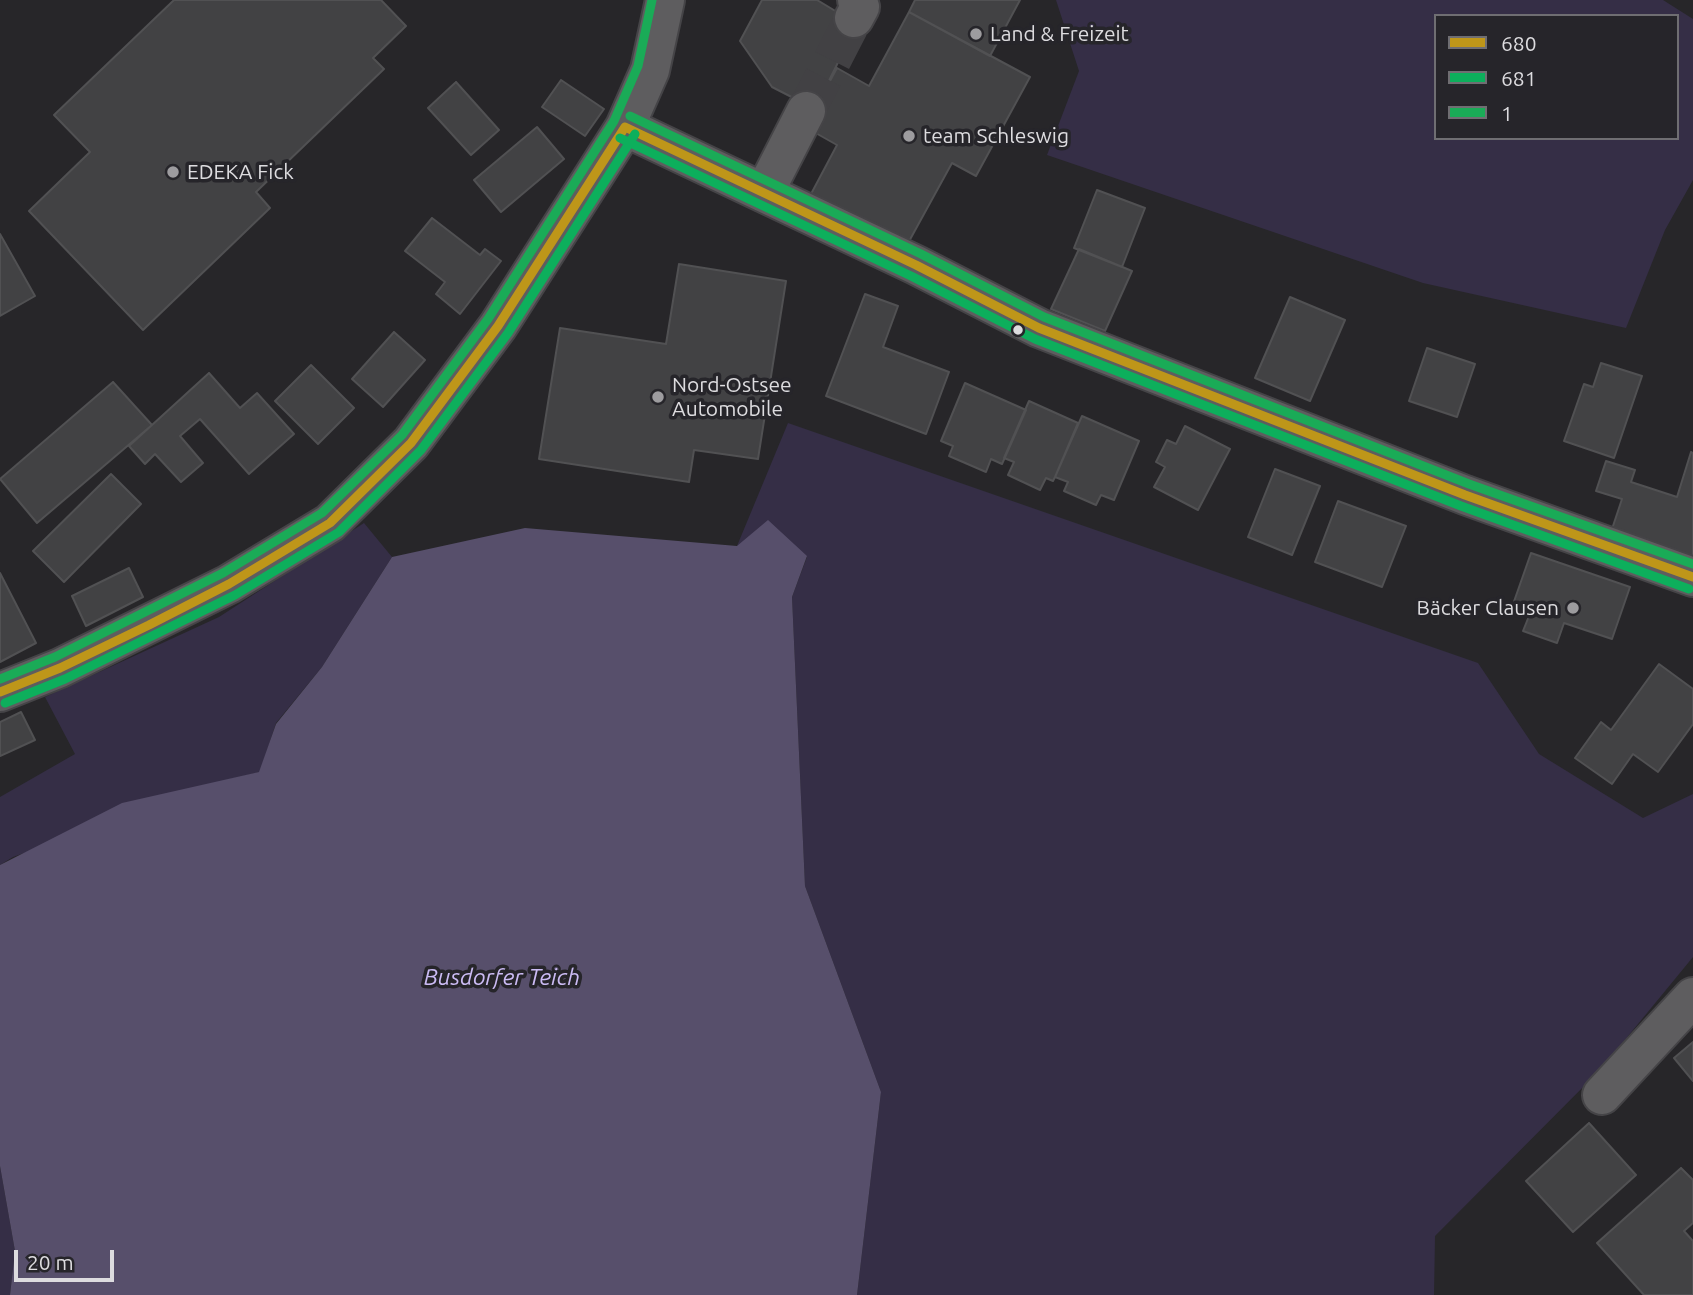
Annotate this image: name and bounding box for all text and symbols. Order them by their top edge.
legend [1434,14,1679,140]
place label: Land & Freizeit [990,21,1129,47]
marker: Land & Freizeit [968,26,984,42]
text: 680 [1501,31,1537,55]
text: 681 [1501,66,1537,90]
text: 1 [1501,101,1513,125]
place label: team Schleswig [923,123,1069,149]
marker: team Schleswig [901,128,917,144]
place label: EDEKA Fick [187,159,294,185]
marker: EDEKA Fick [165,164,181,180]
unlabelled marker [1011,323,1025,337]
place label: Nord-Ostsee Automobile [672,372,792,422]
marker: Nord-Ostsee Automobile [650,389,666,405]
place label: Bäcker Clausen [1417,595,1559,621]
marker: Bäcker Clausen [1565,600,1581,616]
water label: Busdorfer Teich [424,963,580,991]
scale bar [18,1236,117,1280]
text: 20 m [27,1250,74,1274]

